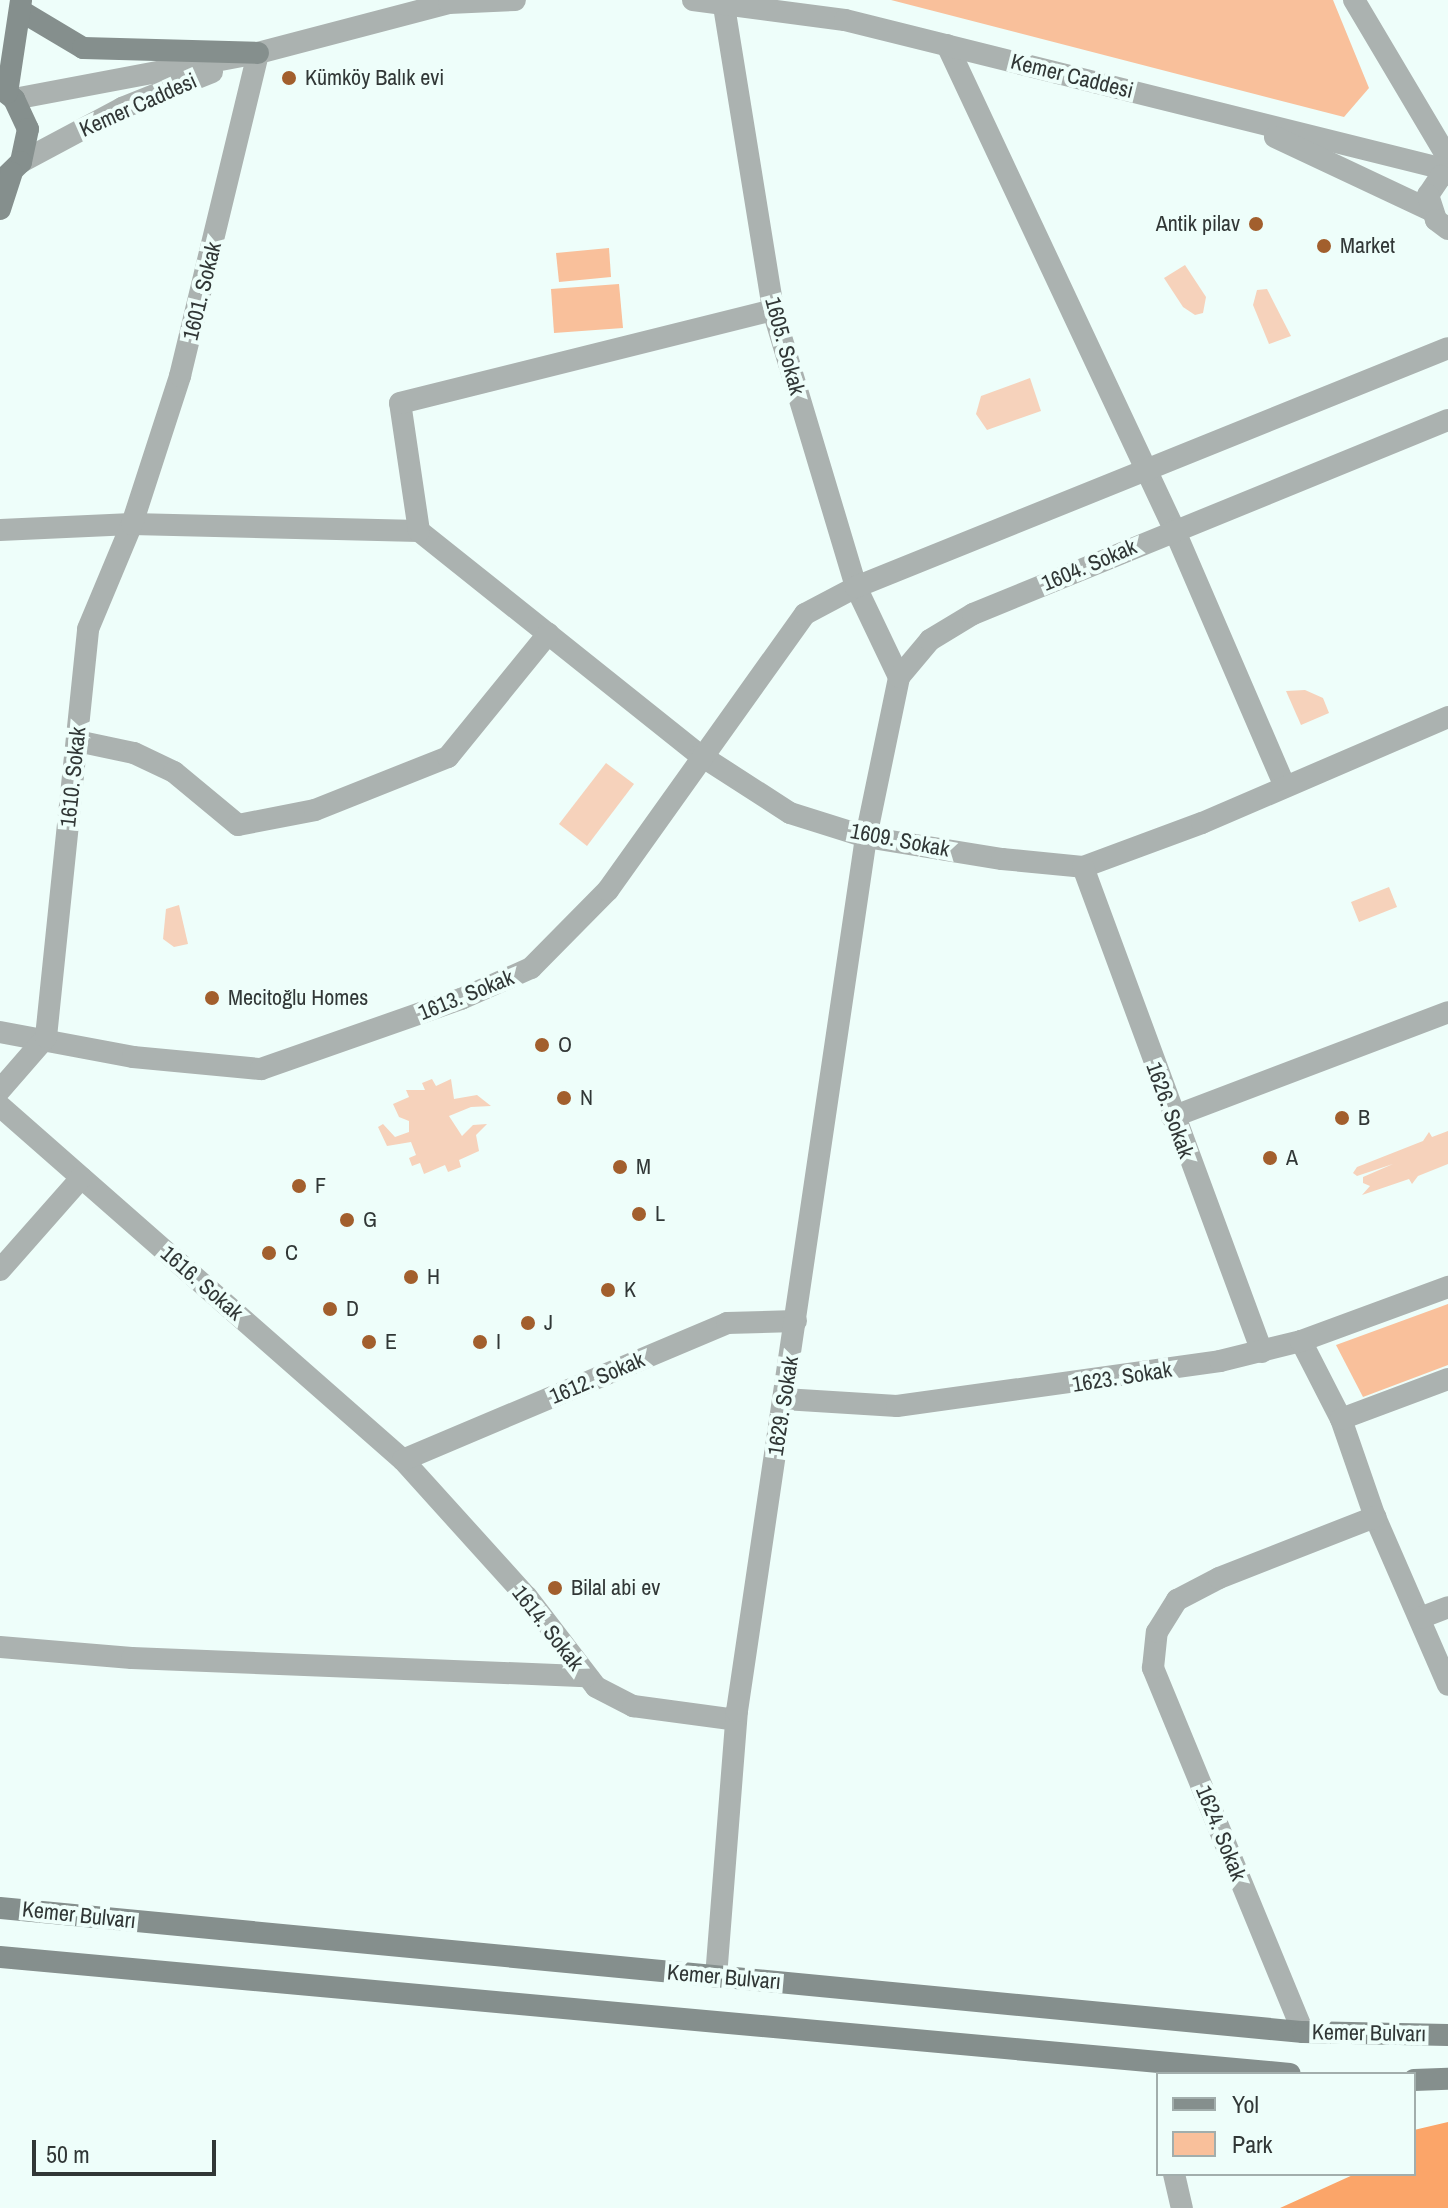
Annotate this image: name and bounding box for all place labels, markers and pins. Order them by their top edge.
place label: Kümköy Balık evi [305,65,444,91]
marker: Kümköy Balık evi [280,69,298,87]
place label: Antik pilav [1156,211,1240,237]
marker: Antik pilav [1247,215,1265,233]
place label: Market [1340,233,1395,259]
marker: Market [1315,237,1333,255]
place label: Mecitoğlu Homes [228,985,368,1011]
marker: Mecitoğlu Homes [203,989,221,1007]
place label: O [558,1032,572,1058]
marker: O [533,1036,551,1054]
place label: N [580,1085,593,1111]
marker: N [555,1089,573,1107]
place label: B [1358,1105,1370,1131]
marker: B [1333,1109,1351,1127]
place label: A [1286,1145,1298,1171]
marker: A [1261,1149,1279,1167]
place label: M [636,1154,651,1180]
marker: M [611,1158,629,1176]
place label: F [315,1173,326,1199]
marker: F [290,1177,308,1195]
place label: L [655,1201,665,1227]
marker: L [630,1205,648,1223]
place label: G [363,1207,377,1233]
marker: G [338,1211,356,1229]
place label: C [285,1240,298,1266]
marker: C [260,1244,278,1262]
place label: H [427,1264,440,1290]
marker: H [402,1268,420,1286]
place label: K [624,1277,636,1303]
marker: K [599,1281,617,1299]
place label: D [346,1296,359,1322]
marker: D [321,1300,339,1318]
place label: J [544,1310,553,1336]
marker: J [519,1314,537,1332]
place label: E [385,1329,397,1355]
place label: I [496,1329,501,1355]
marker: E [360,1333,378,1351]
marker: I [471,1333,489,1351]
place label: Bilal abi ev [571,1575,660,1601]
marker: Bilal abi ev [546,1579,564,1597]

